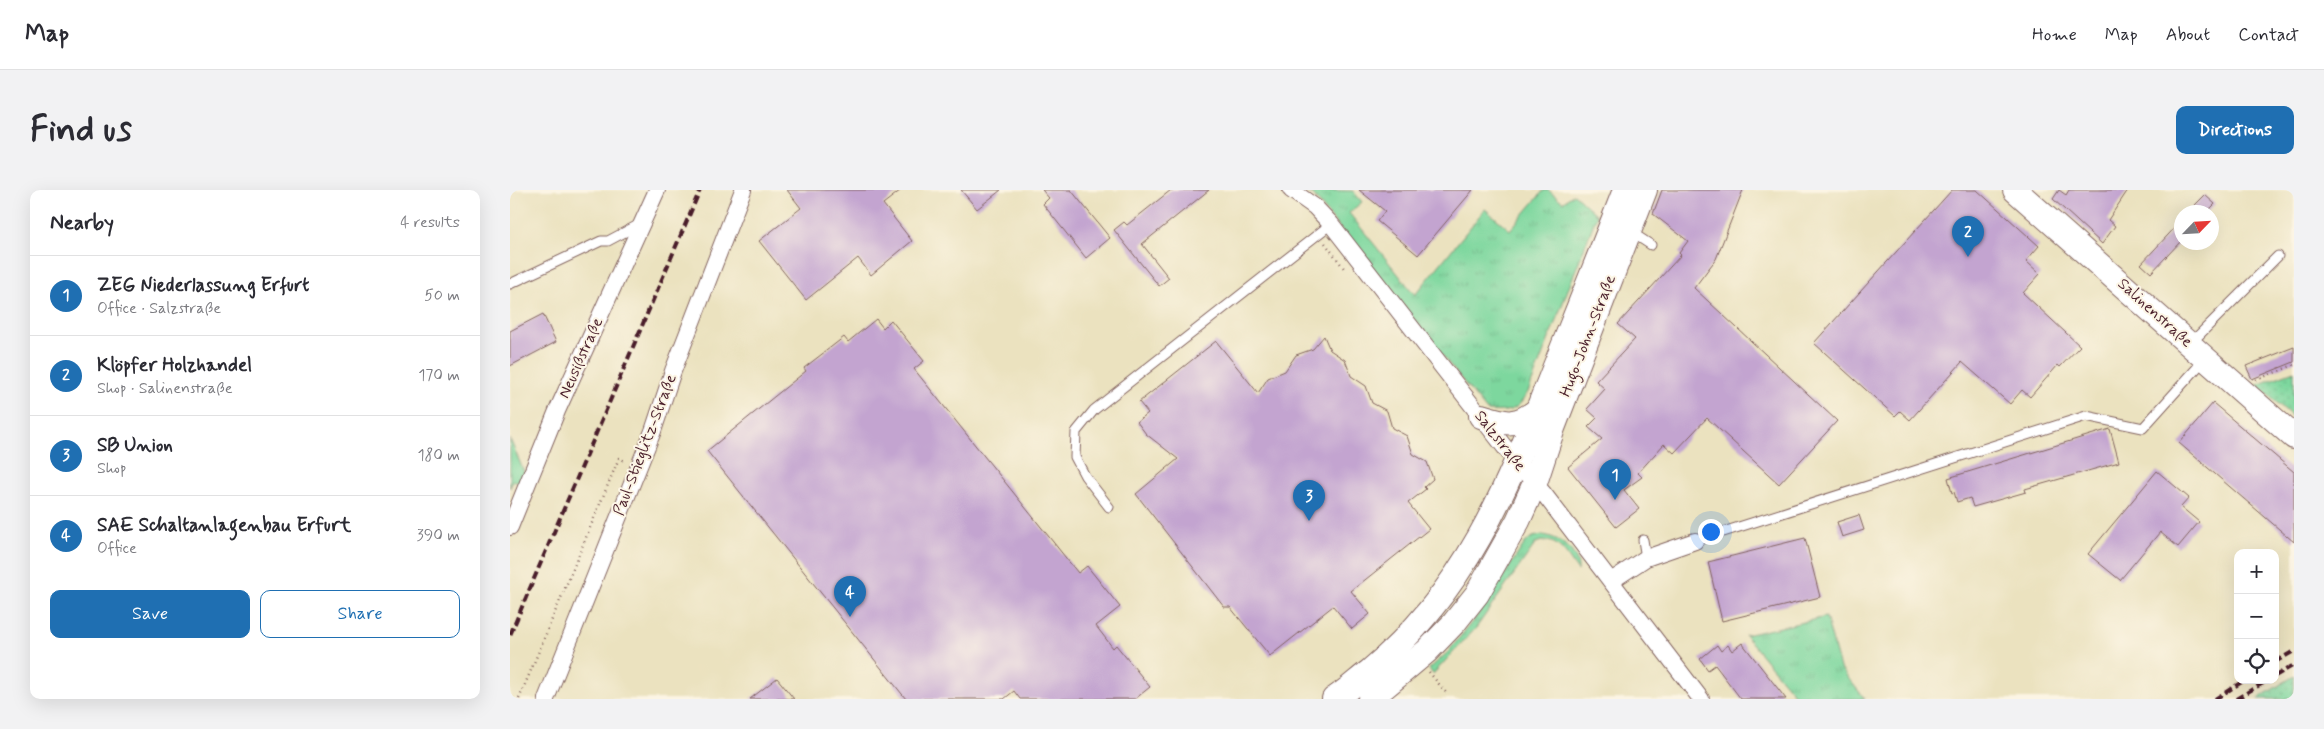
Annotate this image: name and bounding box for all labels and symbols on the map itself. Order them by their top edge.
north arrow [2174,205,2219,250]
pin: 2 [1952,216,1984,257]
street label: Hugo-John-Straße [1555,272,1622,400]
street label: Salinenstraße [2113,274,2197,352]
street label: Neusißstraße [554,314,608,402]
street label: Paul-Stieglitz-Straße [608,371,682,519]
street label: Salzstraße [1470,406,1530,476]
pin: 1 [1599,459,1631,500]
pin: 3 [1293,480,1325,521]
your location [1698,519,1724,545]
pin: 4 [834,576,866,617]

